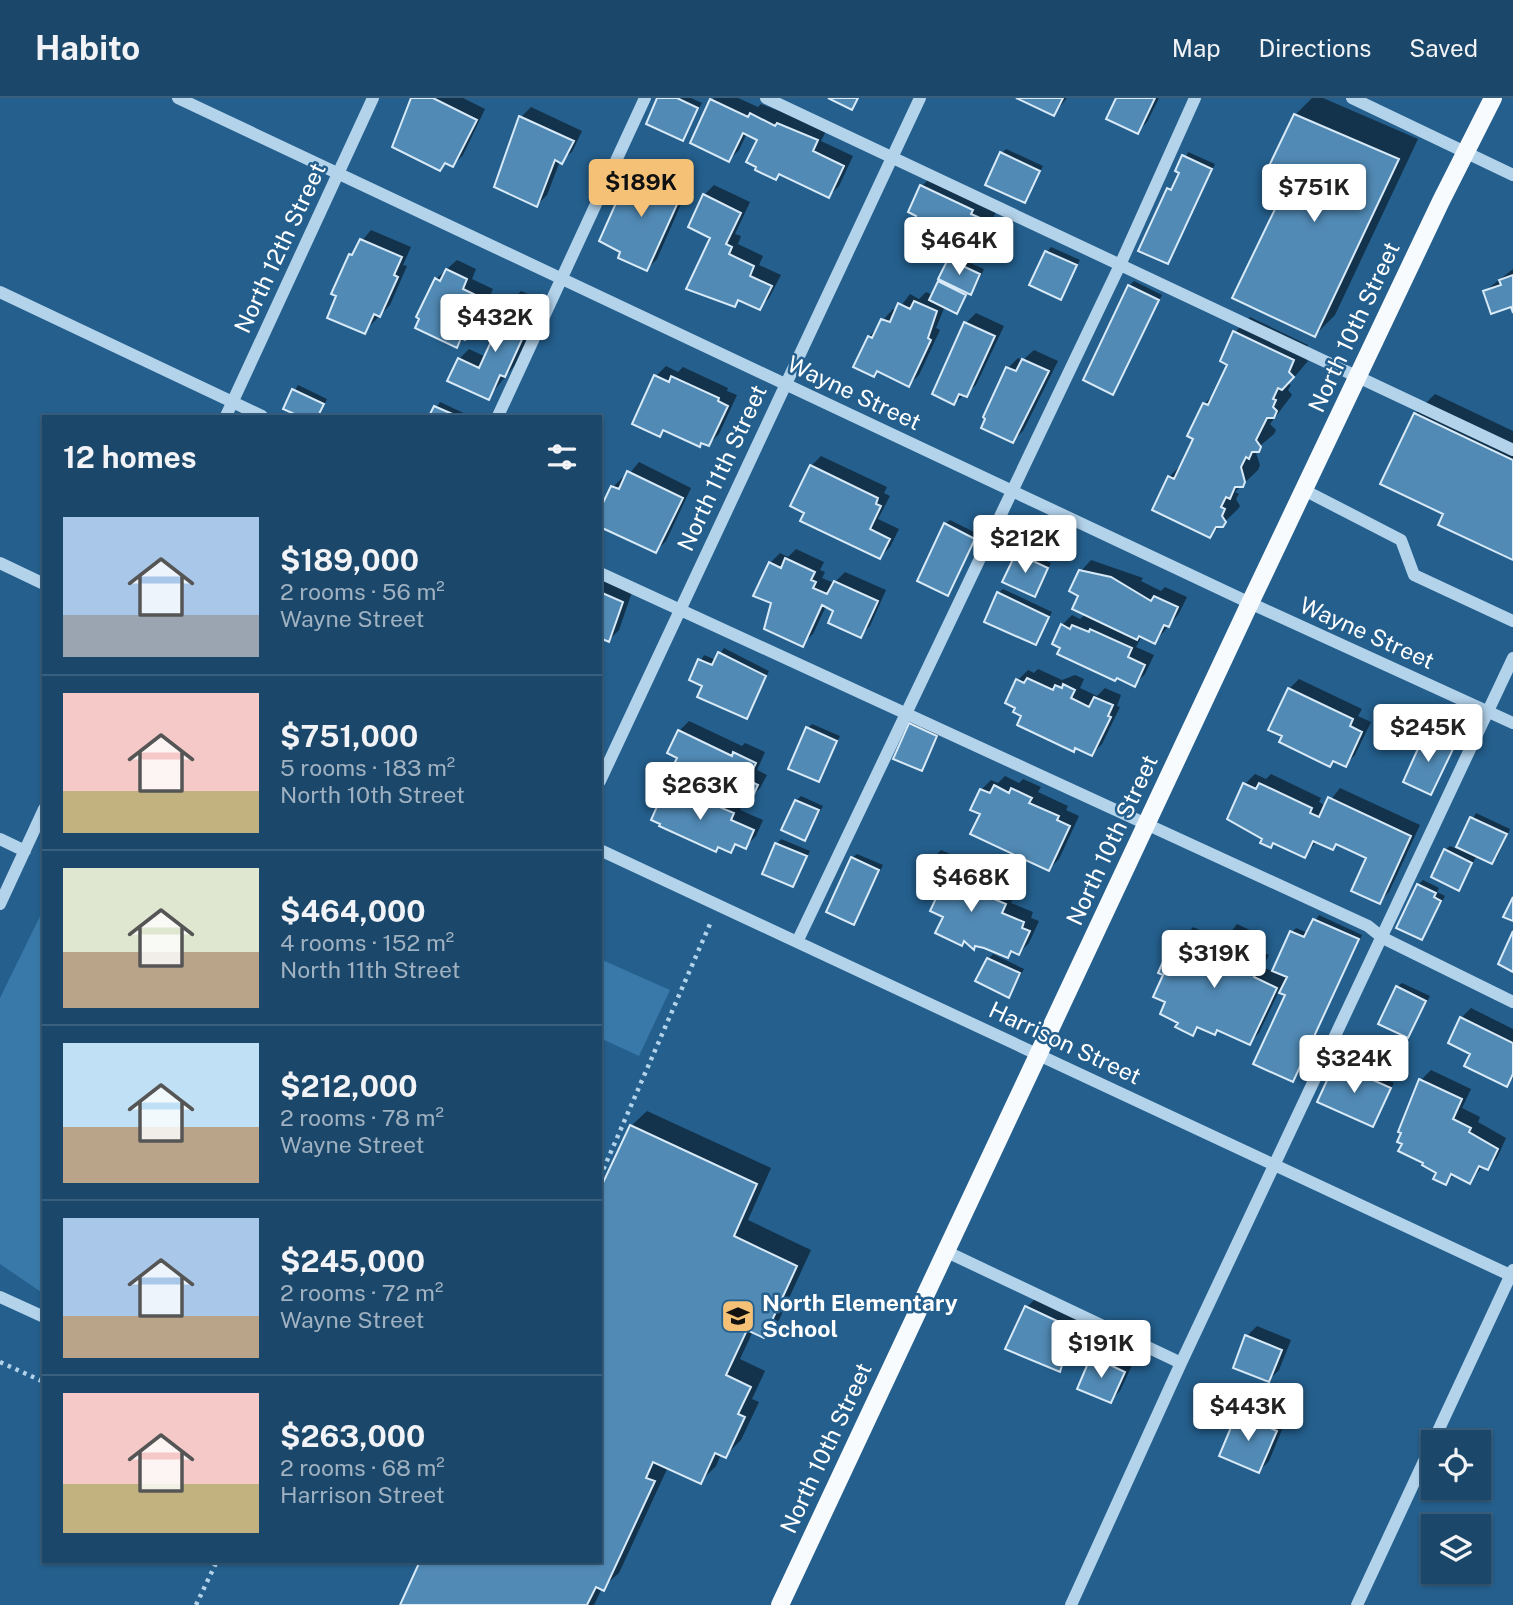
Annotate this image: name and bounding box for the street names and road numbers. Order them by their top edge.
street label: North 12th Street [228,158,331,337]
street label: North 10th Street [1302,237,1405,416]
street label: Wayne Street [783,350,925,435]
street label: North 11th Street [671,380,772,555]
street label: Wayne Street [1296,591,1439,674]
street label: North 10th Street [1060,750,1163,929]
street label: Harrison Street [985,996,1146,1090]
street label: North 10th Street [774,1358,877,1537]

